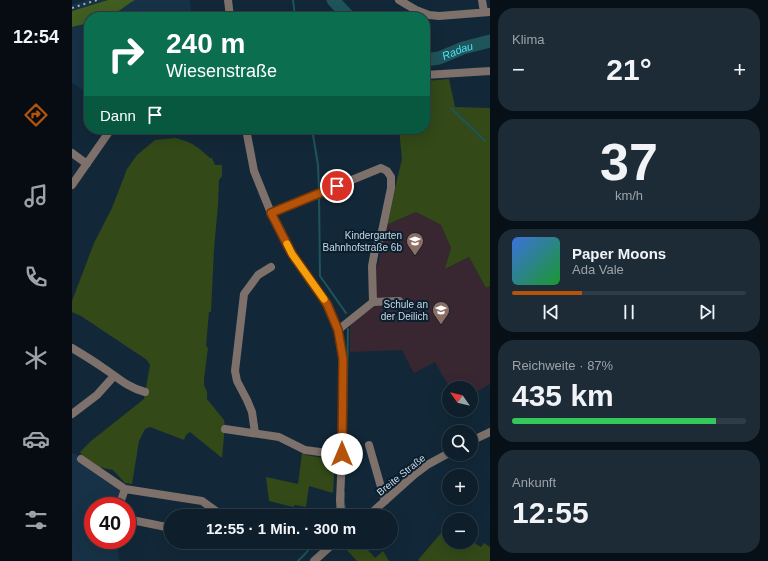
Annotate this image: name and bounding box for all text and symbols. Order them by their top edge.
text: 12:54 [13,27,59,47]
icon: right [100,28,152,80]
text: 240 m [166,28,245,59]
text: Klima [512,32,545,47]
water label: Radau [440,40,474,62]
text: 21° [606,53,652,86]
text: − [512,57,525,82]
text: + [733,57,746,82]
text: Wiesenstraße [166,61,277,81]
icon: directions [22,101,50,129]
icon: arrive [144,104,166,126]
text: Dann [100,107,136,124]
text: 37 [600,133,658,191]
pin [320,169,354,203]
icon: arrive [326,175,348,197]
icon: music [22,182,50,210]
text: km/h [615,188,643,203]
place label: Kindergarten Bahnhofstraße 6b [323,230,402,253]
school or university icon: Kindergarten Bahnhofstraße 6b [405,231,425,256]
text: Paper Moons [572,245,666,262]
text: Ada Vale [572,262,624,277]
icon: phone [22,263,50,291]
place label: Schule an der Deilich [381,299,428,322]
school or university icon: Schule an der Deilich [431,300,451,325]
icon: previous [540,301,562,323]
icon: pause [618,301,640,323]
icon: next [696,301,718,323]
icon: climate [22,344,50,372]
text: Reichweite · 87% [512,358,613,373]
text: 435 km [512,379,614,412]
north arrow [442,381,478,417]
map controls [442,381,478,549]
icon: car [22,425,50,453]
button: search [442,425,478,461]
position arrow [321,433,363,475]
street label: Breite Straße [375,452,428,498]
button: + [442,469,478,505]
text: Ankunft [512,475,556,490]
text: 12:55 [512,496,589,529]
speed limit sign: 40 [84,497,136,549]
icon: filters [22,506,50,534]
button: − [442,513,478,549]
text: 12:55 · 1 Min. · 300 m [206,520,356,537]

